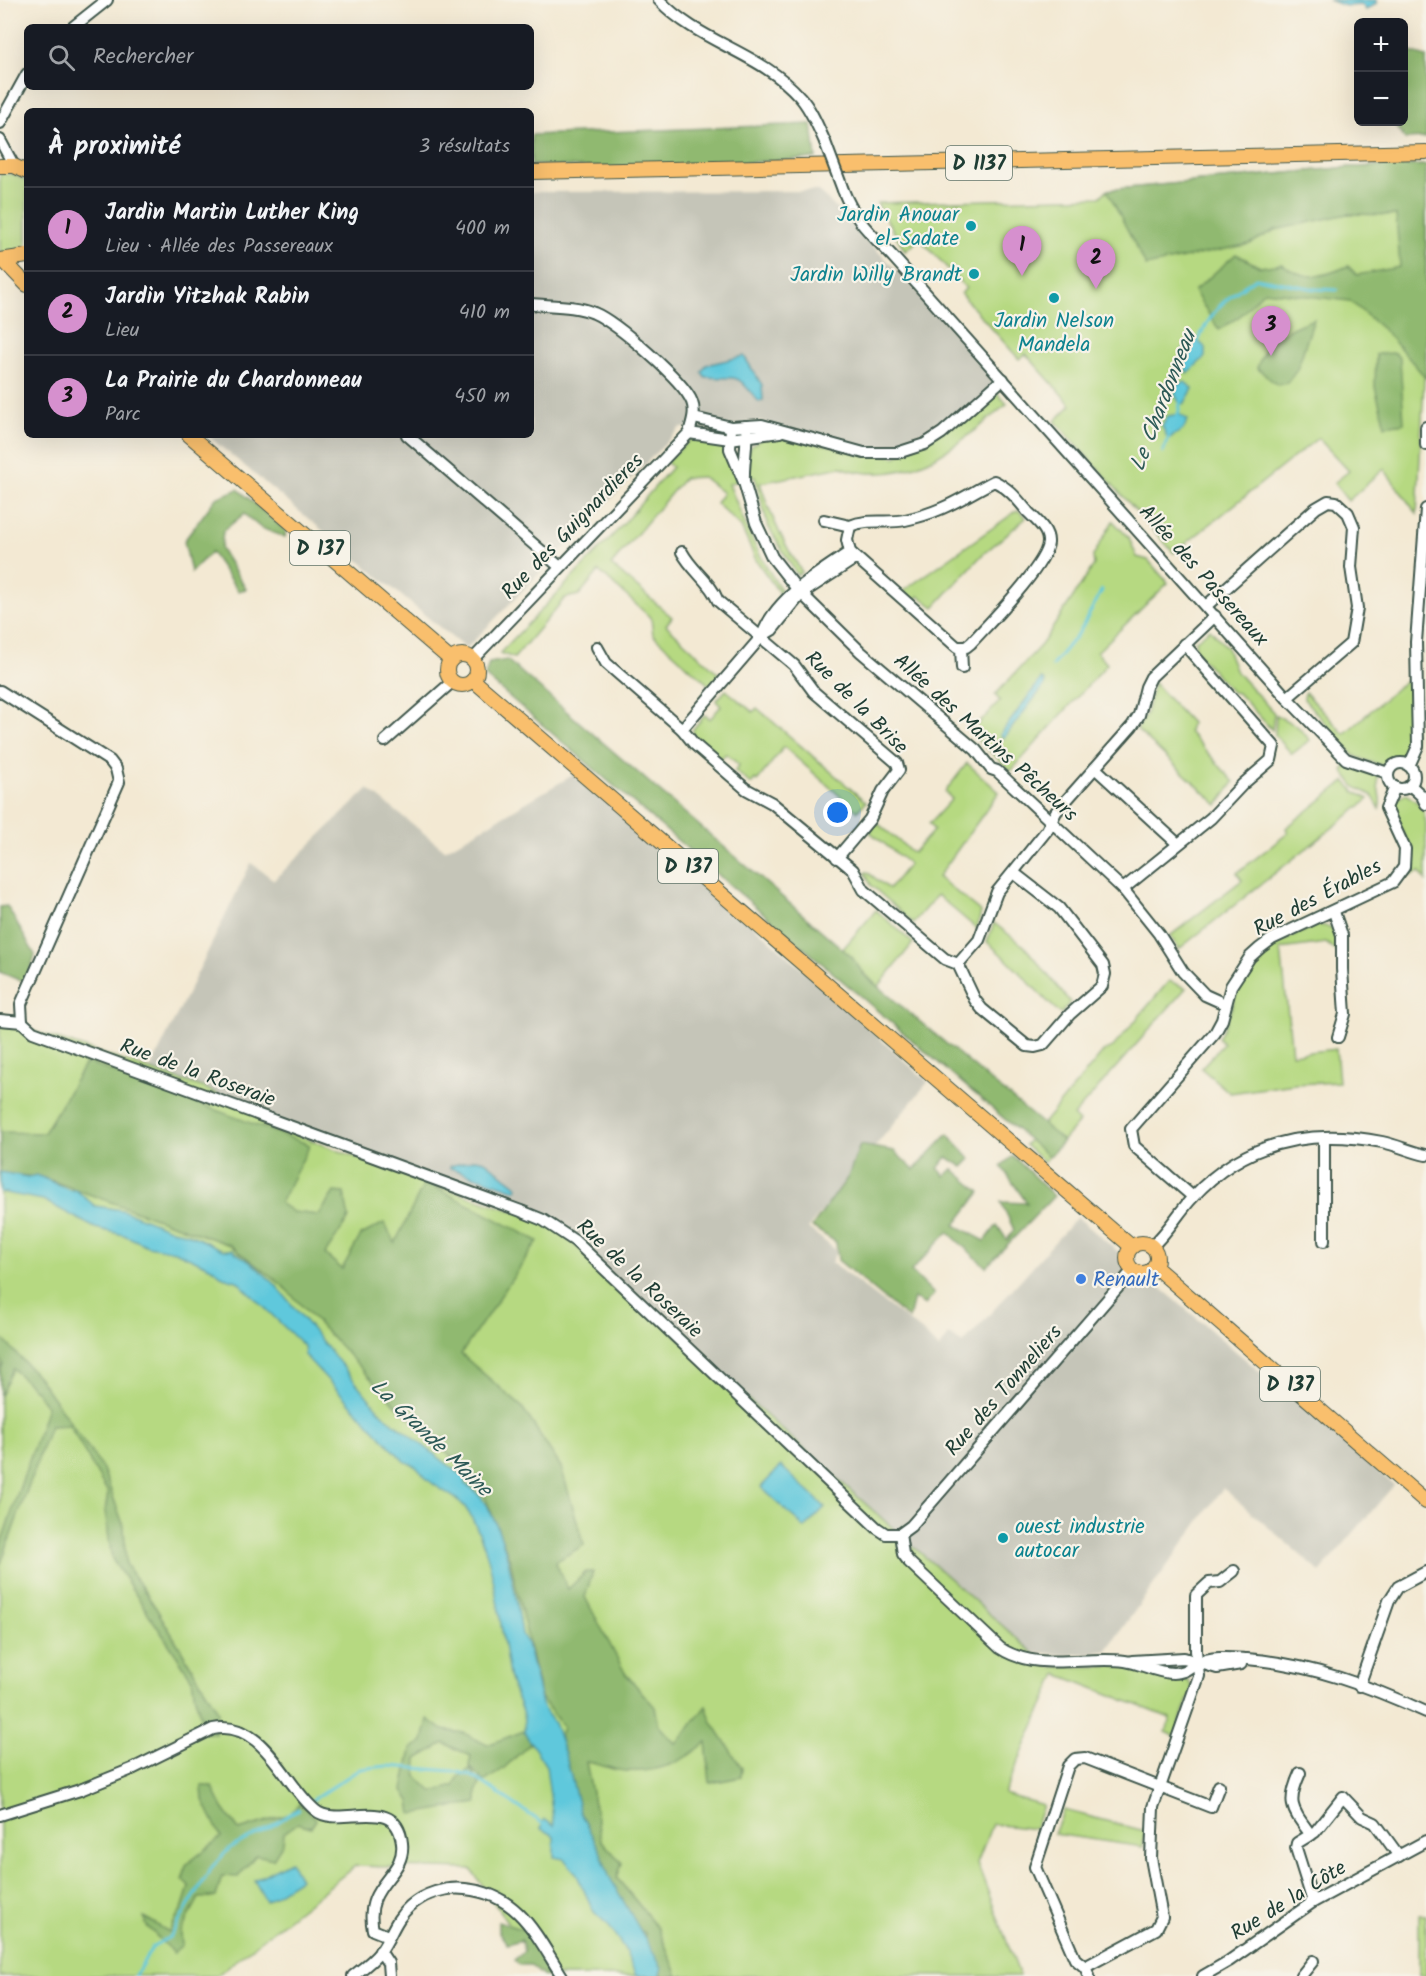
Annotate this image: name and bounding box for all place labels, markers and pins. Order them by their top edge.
place label: Jardin Anouar el-Sadate [837,199,960,256]
marker: Jardin Anouar el-Sadate [964,219,978,233]
pin: 1 [1002,226,1042,276]
pin: 2 [1076,240,1116,289]
place label: Jardin Willy Brandt [790,259,963,292]
marker: Jardin Willy Brandt [967,267,981,281]
marker: Jardin Nelson Mandela [1047,291,1061,305]
place label: Jardin Nelson Mandela [994,305,1114,362]
pin: 3 [1252,306,1290,356]
place label: Renault [1093,1264,1160,1297]
marker: Renault [1074,1272,1088,1286]
place label: ouest industrie autocar [1015,1511,1145,1568]
marker: ouest industrie autocar [996,1531,1010,1545]

